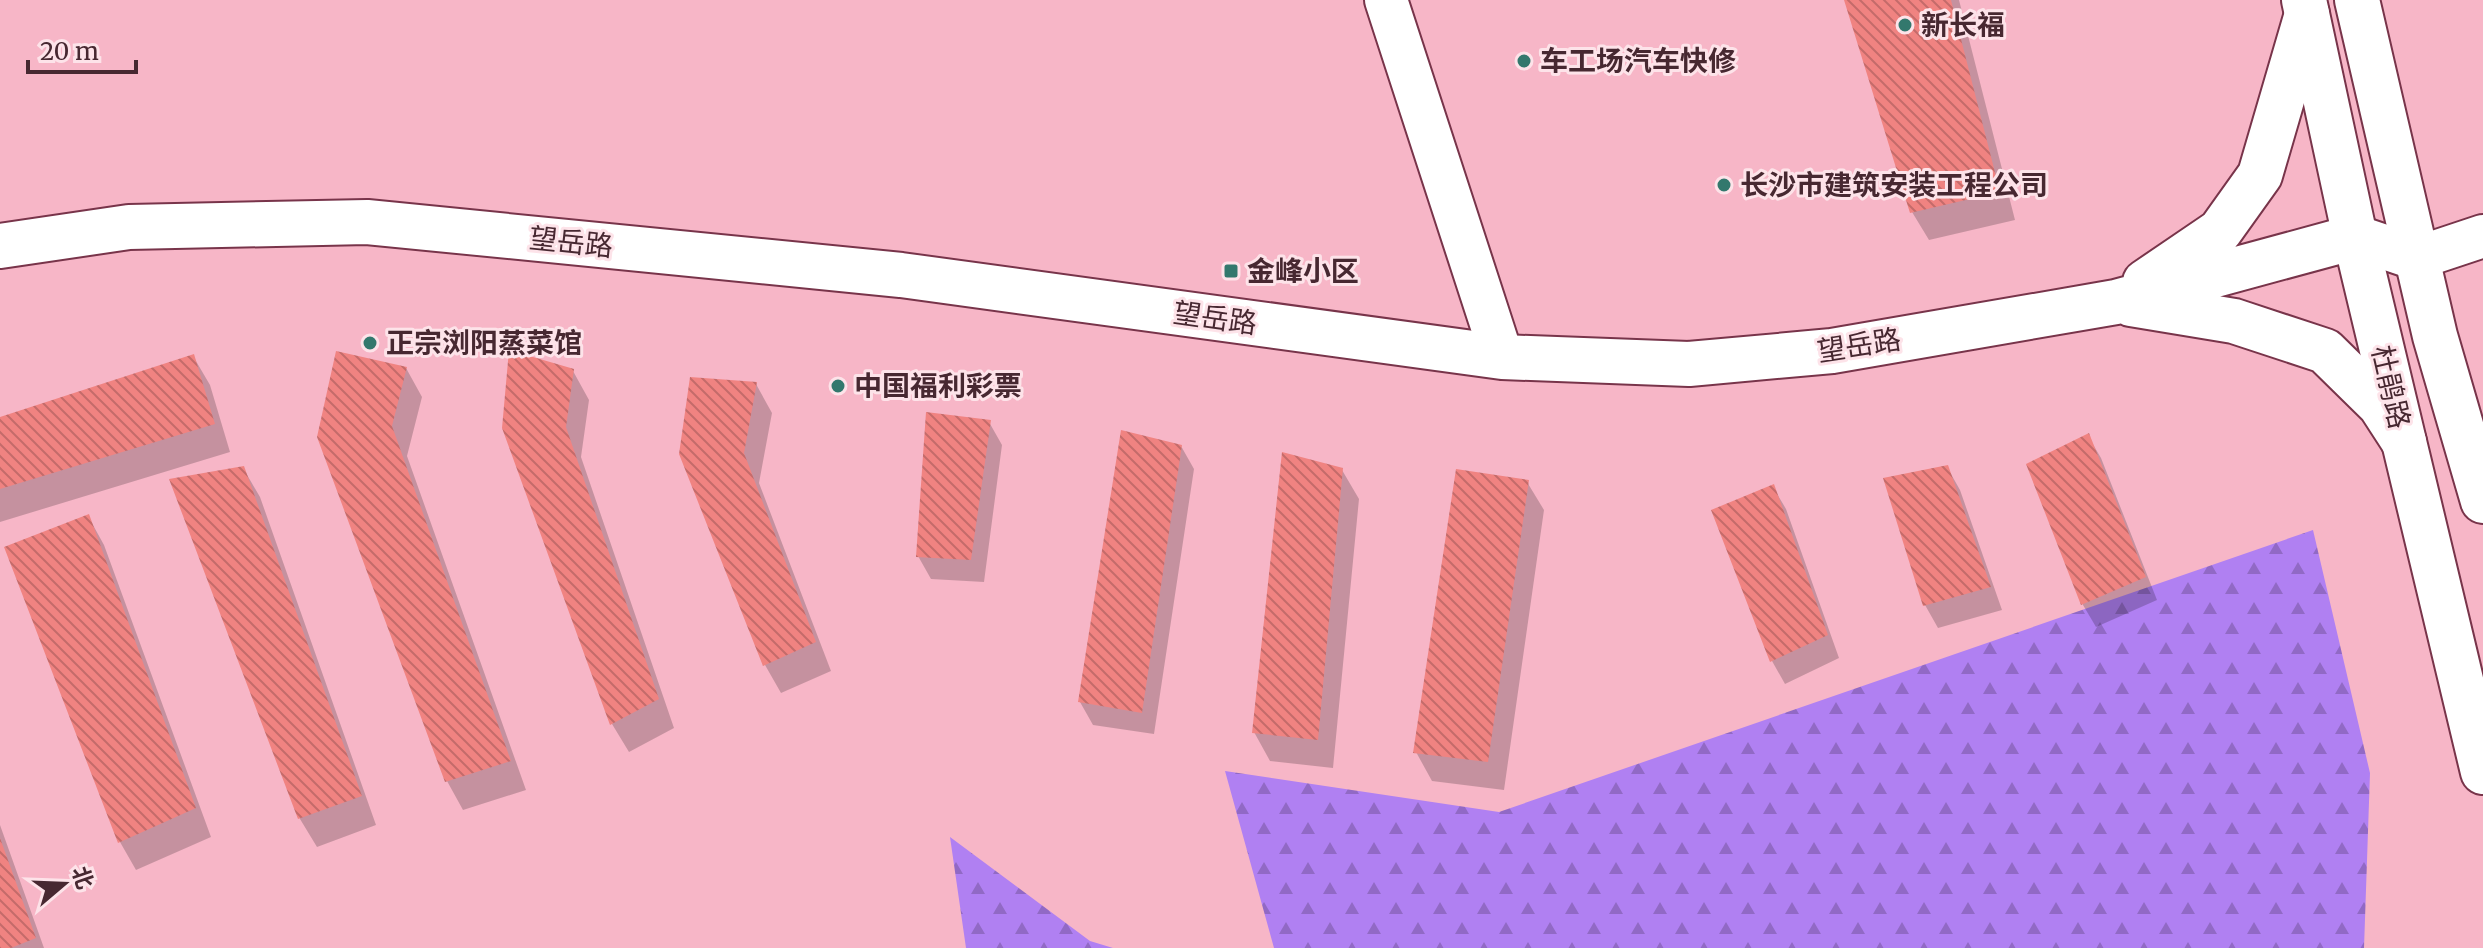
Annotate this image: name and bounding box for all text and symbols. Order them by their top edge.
place label: 新长福 [1921,7,2005,43]
marker: 新长福 [1896,16,1914,34]
scale bar [28,24,136,74]
text: 20 m [40,36,99,67]
place label: 车工场汽车快修 [1540,43,1736,79]
marker: 车工场汽车快修 [1515,52,1533,70]
place label: 长沙市建筑安装工程公司 [1740,167,2048,203]
marker: 长沙市建筑安装工程公司 [1715,176,1733,194]
street label: 望岳路 [527,220,615,264]
place label: 金峰小区 [1247,253,1359,289]
marker: 金峰小区 [1222,262,1240,280]
street label: 望岳路 [1171,294,1259,342]
street label: 望岳路 [1815,321,1903,369]
place label: 正宗浏阳蒸菜馆 [386,325,582,361]
marker: 正宗浏阳蒸菜馆 [361,334,379,352]
street label: 杜鹃路 [2364,342,2418,432]
place label: 中国福利彩票 [854,368,1022,404]
marker: 中国福利彩票 [829,377,847,395]
north arrow [24,844,104,924]
text: 北 [66,863,100,892]

